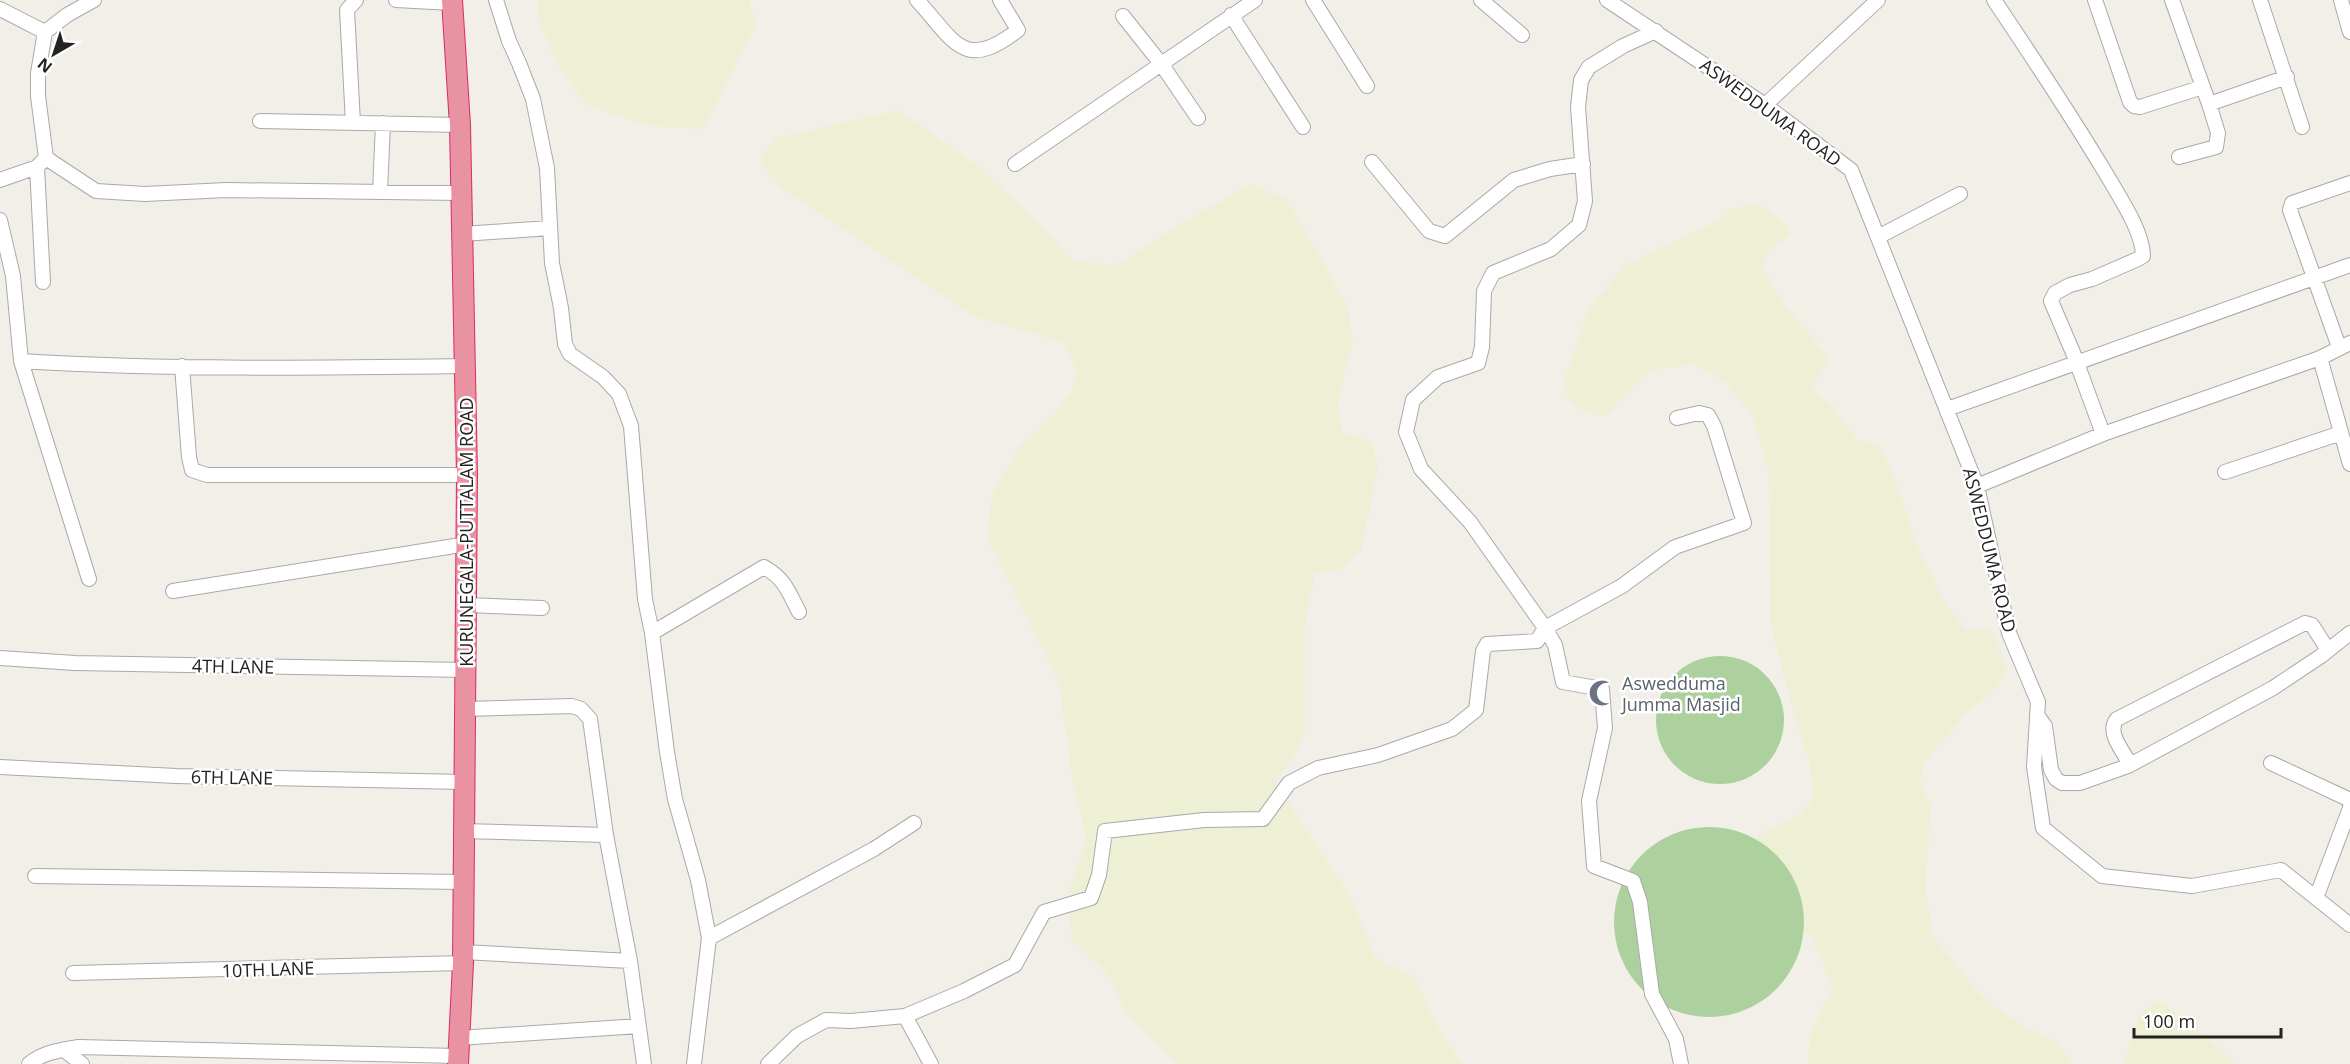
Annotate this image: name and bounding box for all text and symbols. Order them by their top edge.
north arrow [24,24,84,84]
text: N [33,53,57,78]
street label: ASWEDDUMA ROAD [1696,53,1846,171]
street label: KURUNEGALA-PUTTALAM ROAD [454,397,478,667]
street label: ASWEDDUMA ROAD [1958,465,2022,635]
street label: 4TH LANE [192,653,274,679]
place label: Aswedduma Jumma Masjid [1620,671,1741,716]
mosque icon: Aswedduma Jumma Masjid [1587,678,1617,708]
street label: 6TH LANE [191,764,273,790]
street label: 10TH LANE [221,955,315,983]
scale bar [2134,1001,2281,1039]
text: 100 m [2143,1009,2195,1033]

